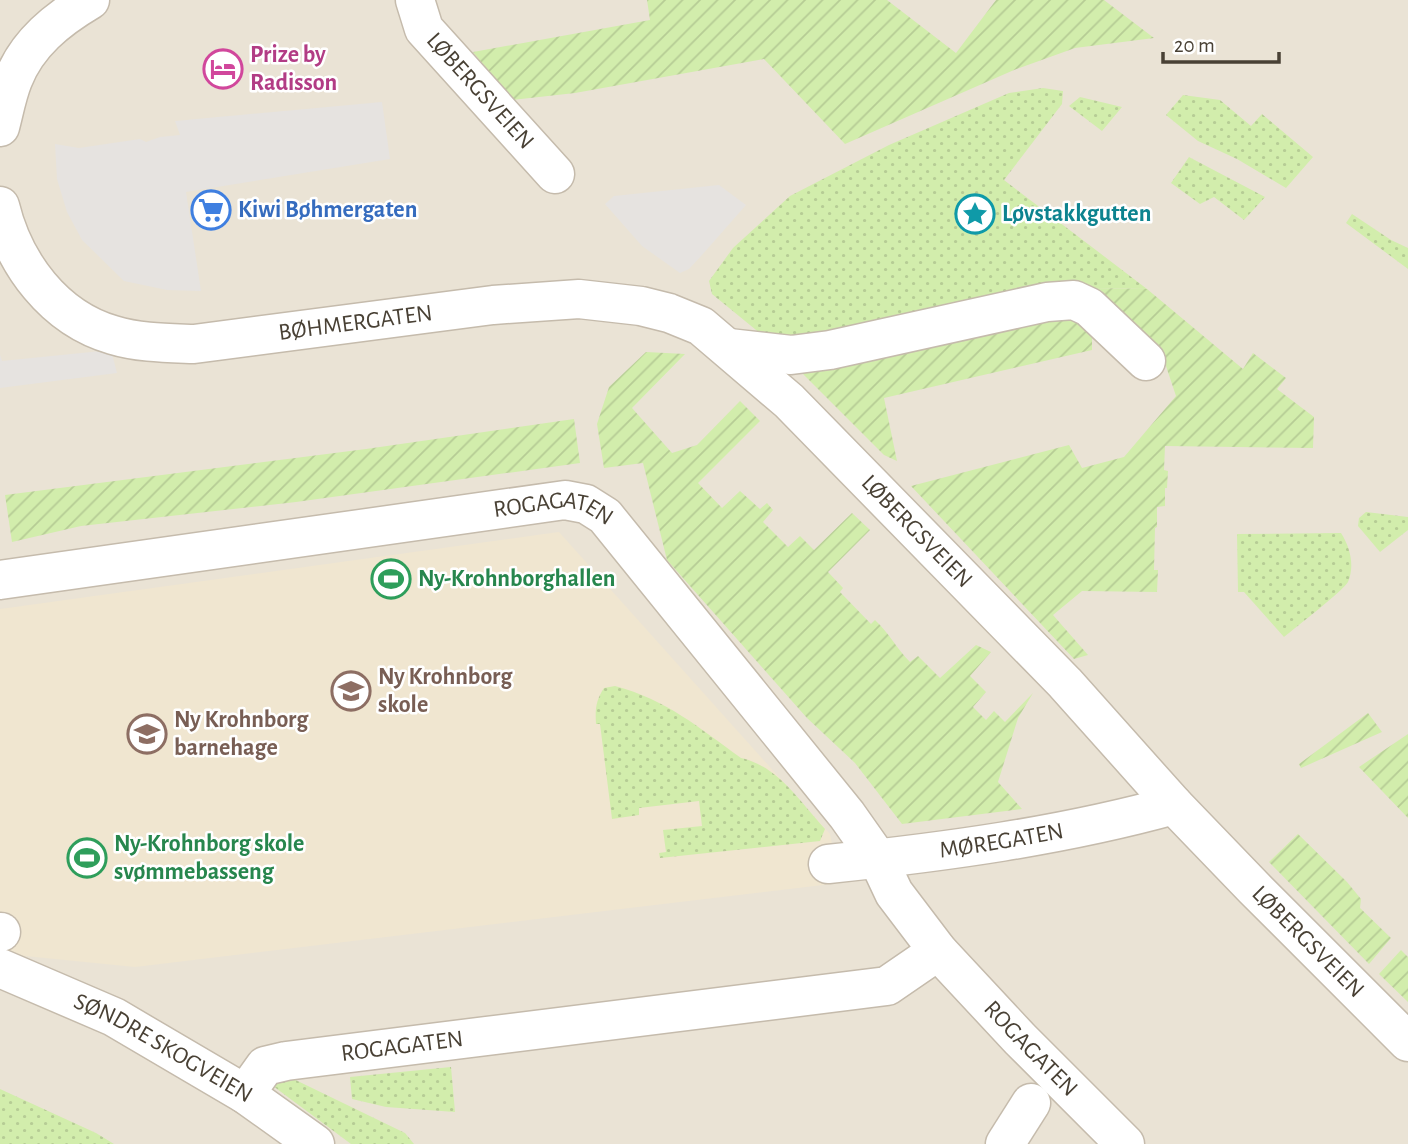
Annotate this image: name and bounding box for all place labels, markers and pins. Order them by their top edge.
place label: Prize by Radisson [250,43,337,95]
hotel icon: Prize by Radisson [202,48,244,90]
supermarket icon: Kiwi Bøhmergaten [190,189,232,231]
place icon: Løvstakkgutten [954,193,996,235]
place label: Kiwi Bøhmergaten [238,198,417,222]
place label: Løvstakkgutten [1002,202,1151,226]
sports icon: Ny-Krohnborghallen [370,558,412,600]
place label: Ny-Krohnborghallen [418,567,616,591]
place label: Ny Krohnborg skole [378,665,513,717]
school or university icon: Ny Krohnborg skole [330,670,372,712]
place label: Ny Krohnborg barnehage [174,708,309,760]
school or university icon: Ny Krohnborg barnehage [126,713,168,755]
place label: Ny-Krohnborg skole svømmebasseng [114,832,304,884]
sports icon: Ny-Krohnborg skole svømmebasseng [66,837,108,879]

